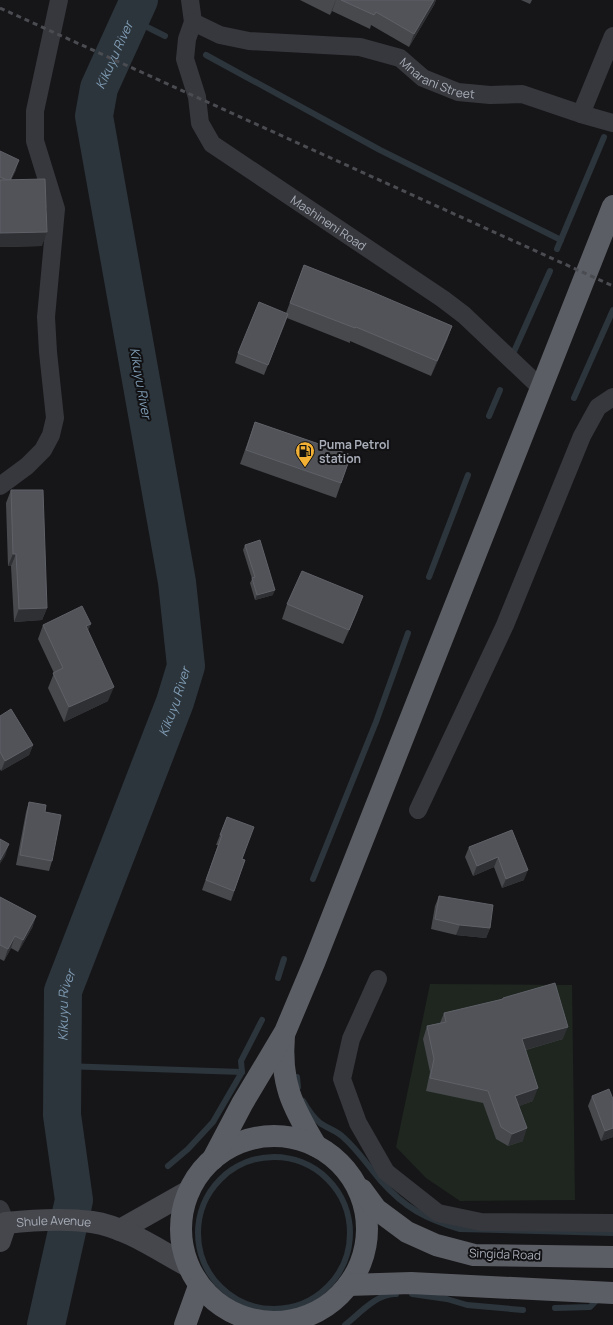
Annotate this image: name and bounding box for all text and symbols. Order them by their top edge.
water label: Kikuyu River [91,16,138,92]
street label: Mnarani Street [396,53,476,102]
street label: Mashineni Road [288,191,370,254]
water label: Kikuyu River [126,346,157,422]
place label: Puma Petrol station [319,436,390,467]
fuel station icon: Puma Petrol station [294,440,316,468]
water label: Kikuyu River [154,663,195,739]
water label: Kikuyu River [54,965,80,1041]
street label: Shule Avenue [16,1211,92,1230]
street label: Singida Road [469,1244,541,1264]

